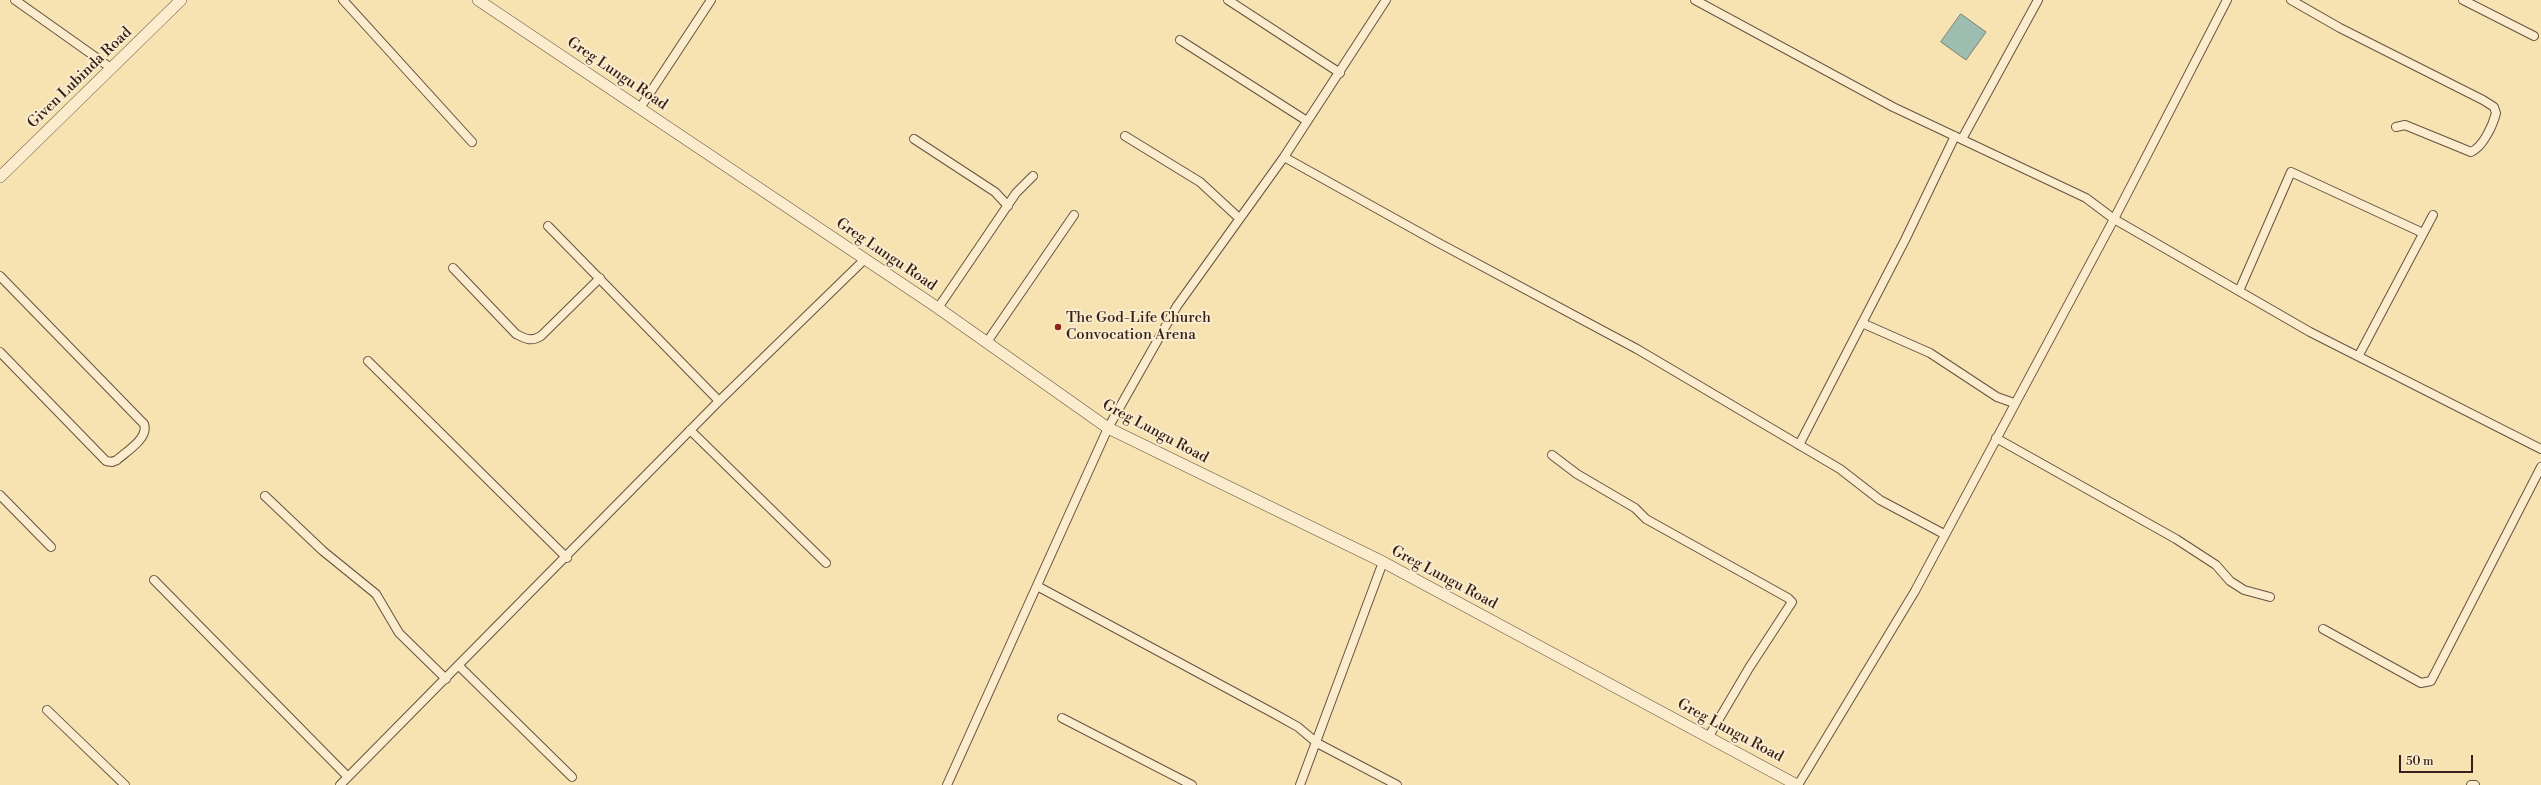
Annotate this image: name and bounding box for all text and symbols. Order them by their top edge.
street label: Given Lubinda Road [24,24,136,132]
street label: Greg Lungu Road [563,34,671,114]
street label: Greg Lungu Road [832,215,940,295]
place label: The God-Life Church Convocation Arena [1066,309,1211,344]
marker: The God-Life Church Convocation Arena [1053,322,1063,332]
street label: Greg Lungu Road [1099,396,1211,468]
street label: Greg Lungu Road [1388,542,1500,614]
street label: Greg Lungu Road [1674,695,1786,767]
scale bar [2401,747,2475,773]
text: 50 m [2406,754,2434,769]

